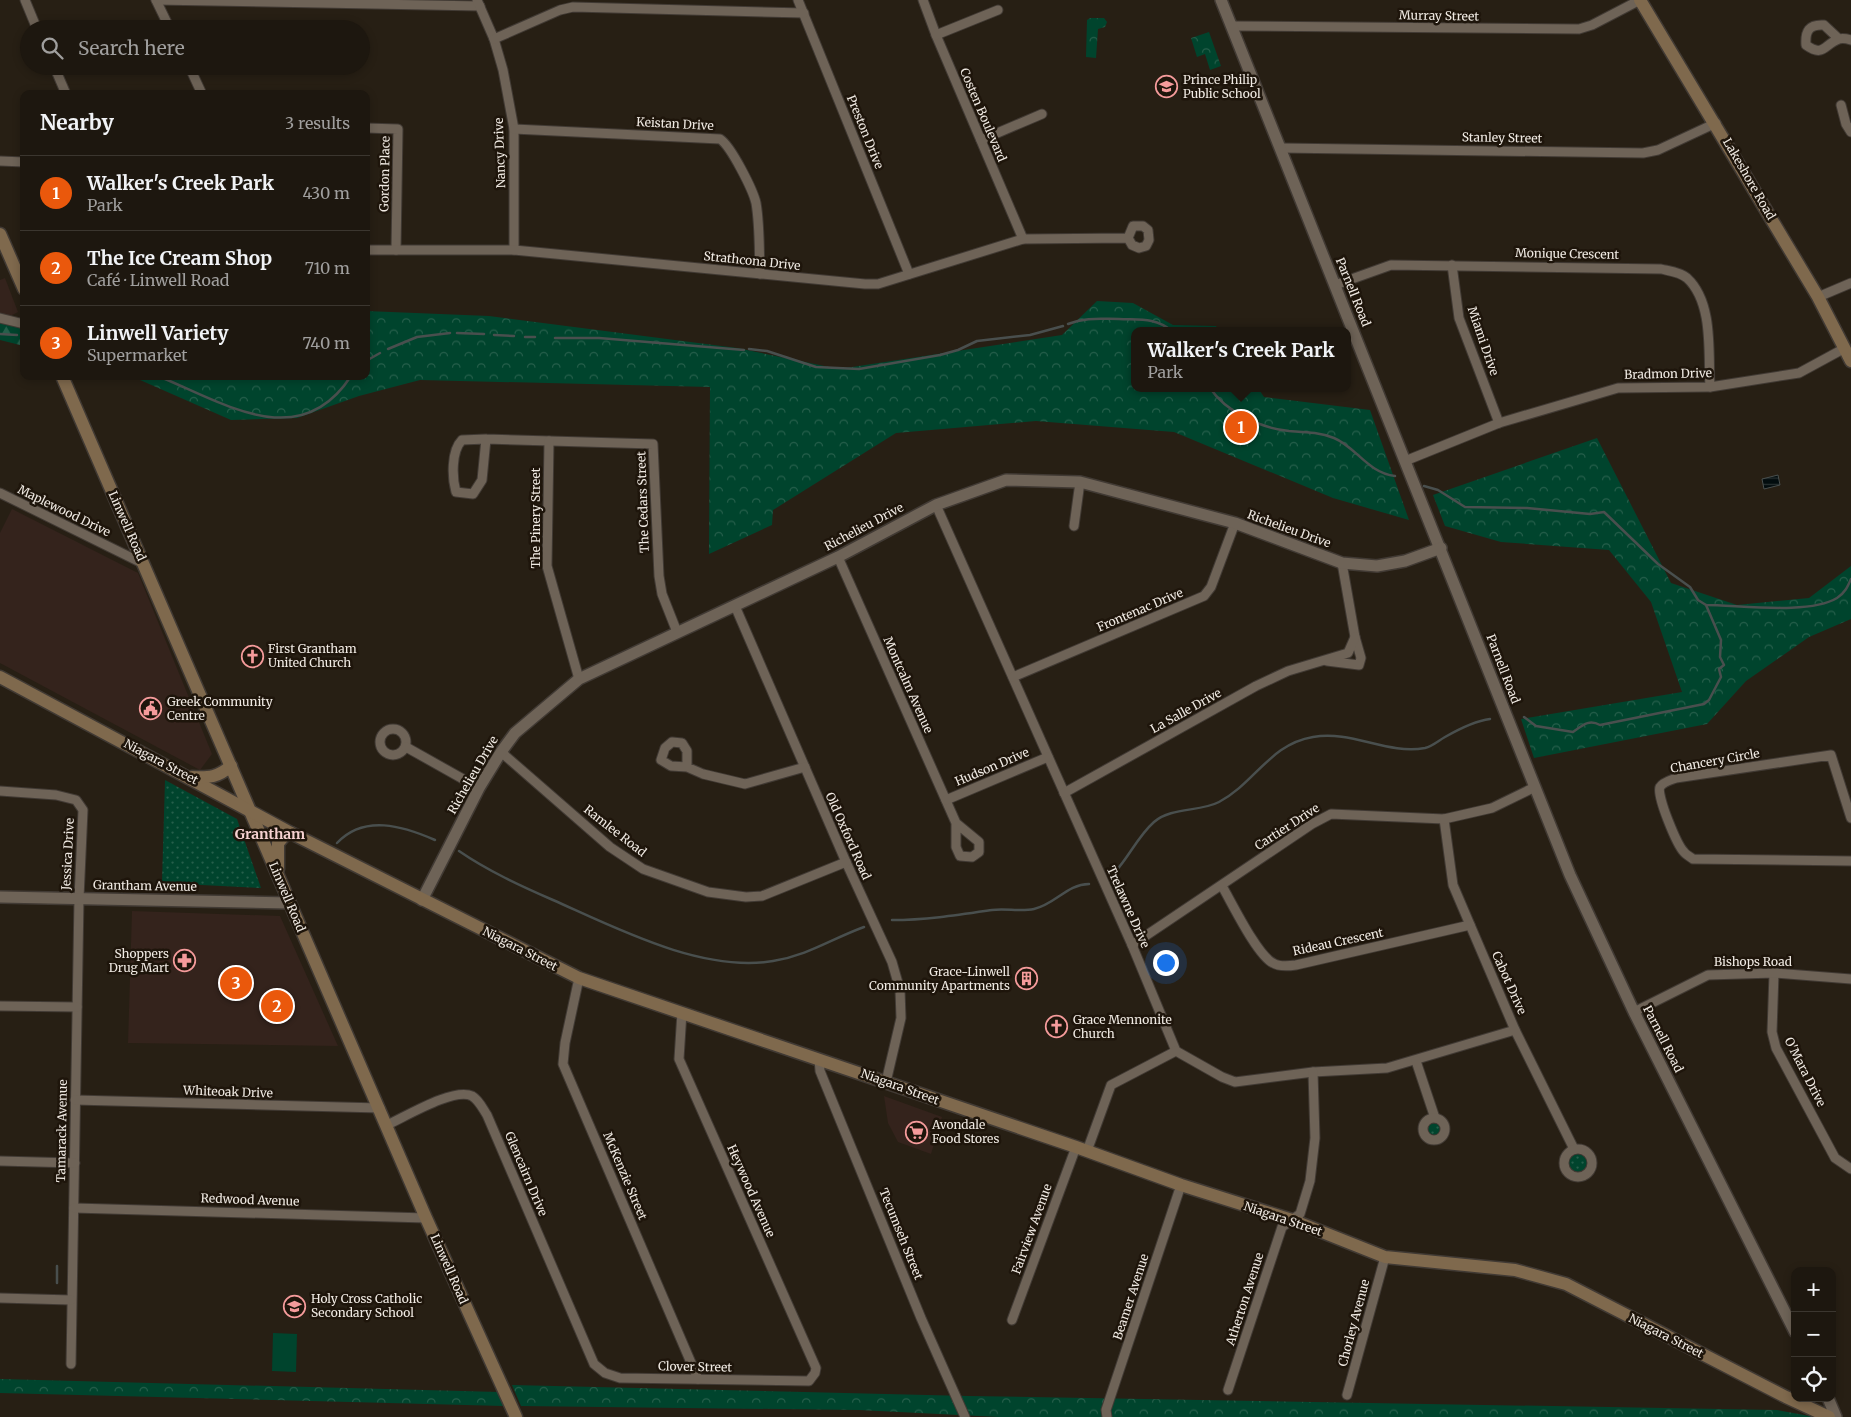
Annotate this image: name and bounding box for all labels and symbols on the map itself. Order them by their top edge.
street label: Murray Street [1399,7,1480,24]
street label: Costen Boulevard [957,66,1010,164]
place label: Prince Philip Public School [1183,72,1261,101]
school or university icon: Prince Philip Public School [1155,75,1179,99]
street label: Preston Drive [844,93,887,171]
street label: Keistan Drive [636,114,714,133]
street label: Nancy Drive [491,117,508,189]
street label: Stanley Street [1462,129,1543,146]
street label: Lakeshore Road [1720,135,1779,222]
street label: Gordon Place [376,136,393,212]
street label: Monique Crescent [1515,245,1619,262]
street label: Strathcona Drive [703,248,801,273]
street label: Parnell Road [1333,255,1374,328]
street label: Miami Drive [1465,304,1502,377]
street label: Bradmon Drive [1624,365,1712,382]
pin: 1 [1225,408,1257,446]
street label: The Cedars Street [633,451,652,553]
street label: The Pinery Street [528,467,543,568]
street label: Maplewood Drive [15,482,113,540]
street label: Linwell Road [105,489,150,563]
street label: Richelieu Drive [822,499,906,554]
street label: Richelieu Drive [1245,506,1333,551]
street label: Frontenac Drive [1095,585,1185,634]
street label: Parnell Road [1483,632,1524,706]
street label: Montcalm Avenue [880,634,936,735]
place label: First Grantham United Church [268,641,357,670]
church icon: First Grantham United Church [240,644,264,668]
street label: La Salle Drive [1148,685,1224,736]
place label: Greek Community Centre [167,694,273,723]
public building icon: Greek Community Centre [139,697,163,721]
street label: Richelieu Drive [444,733,501,816]
street label: Niagara Street [122,736,201,788]
street label: Hudson Drive [953,744,1031,789]
street label: Chancery Circle [1669,745,1761,776]
street label: Old Oxford Road [823,790,874,882]
street label: Cartier Drive [1252,800,1322,853]
street label: Ramlee Road [581,802,650,860]
street label: Jessica Drive [58,817,77,892]
district label: Grantham [235,825,305,843]
street label: Linwell Road [266,859,309,934]
street label: Trelawne Drive [1104,863,1153,950]
street label: Grantham Avenue [93,877,197,894]
street label: Niagara Street [480,923,560,974]
street label: Rideau Crescent [1291,925,1385,958]
place label: Shoppers Drug Mart [109,946,169,975]
pharmacy icon: Shoppers Drug Mart [173,949,197,973]
street label: Cabot Drive [1489,949,1530,1017]
your location [1153,950,1179,976]
street label: Bishops Road [1714,954,1792,969]
pin: 3 [220,964,252,1002]
place label: Grace-Linwell Community Apartments [869,964,1010,993]
building icon: Grace-Linwell Community Apartments [1014,967,1038,991]
pin: 2 [261,987,293,1025]
street label: Parnell Road [1640,1003,1687,1075]
place label: Grace Mennonite Church [1073,1012,1172,1041]
church icon: Grace Mennonite Church [1045,1015,1069,1039]
street label: O'Mara Drive [1782,1035,1829,1109]
street label: Niagara Street [859,1065,942,1108]
street label: Tamarack Avenue [53,1079,70,1183]
street label: Whiteoak Drive [182,1082,273,1101]
place label: Avondale Food Stores [931,1117,999,1146]
supermarket icon: Avondale Food Stores [904,1120,928,1144]
street label: Glencairn Drive [502,1129,551,1218]
street label: McKenzie Street [600,1130,651,1222]
street label: Heywood Avenue [724,1142,779,1240]
street label: Fairview Avenue [1008,1182,1055,1276]
street label: Tecumseh Street [876,1186,927,1282]
street label: Redwood Avenue [200,1190,300,1209]
street label: Niagara Street [1242,1198,1325,1239]
street label: Linwell Road [427,1232,472,1306]
street label: Atherton Avenue [1222,1250,1267,1348]
street label: Beamer Avenue [1110,1252,1151,1342]
street label: Chorley Avenue [1335,1278,1372,1368]
place label: Holy Cross Catholic Secondary School [311,1291,422,1320]
school or university icon: Holy Cross Catholic Secondary School [283,1294,307,1318]
street label: Niagara Street [1626,1310,1706,1361]
street label: Clover Street [658,1358,732,1375]

